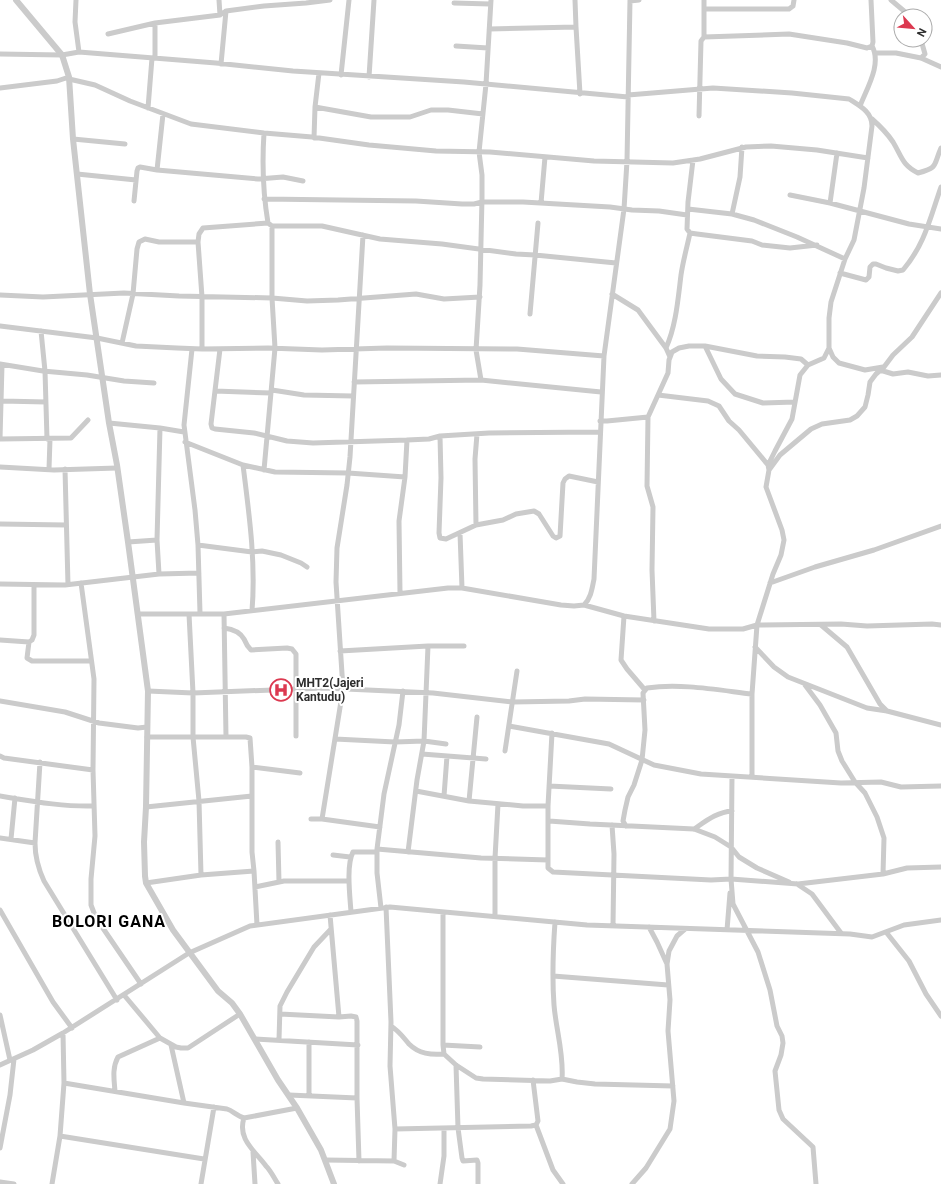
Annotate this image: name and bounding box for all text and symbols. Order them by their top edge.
north arrow [893,8,933,48]
text: N [914,26,929,39]
place label: MHT2(Jajeri Kantudu) [296,676,364,704]
hospital icon: MHT2(Jajeri Kantudu) [268,677,294,703]
district label: BOLORI GANA [52,912,166,931]

